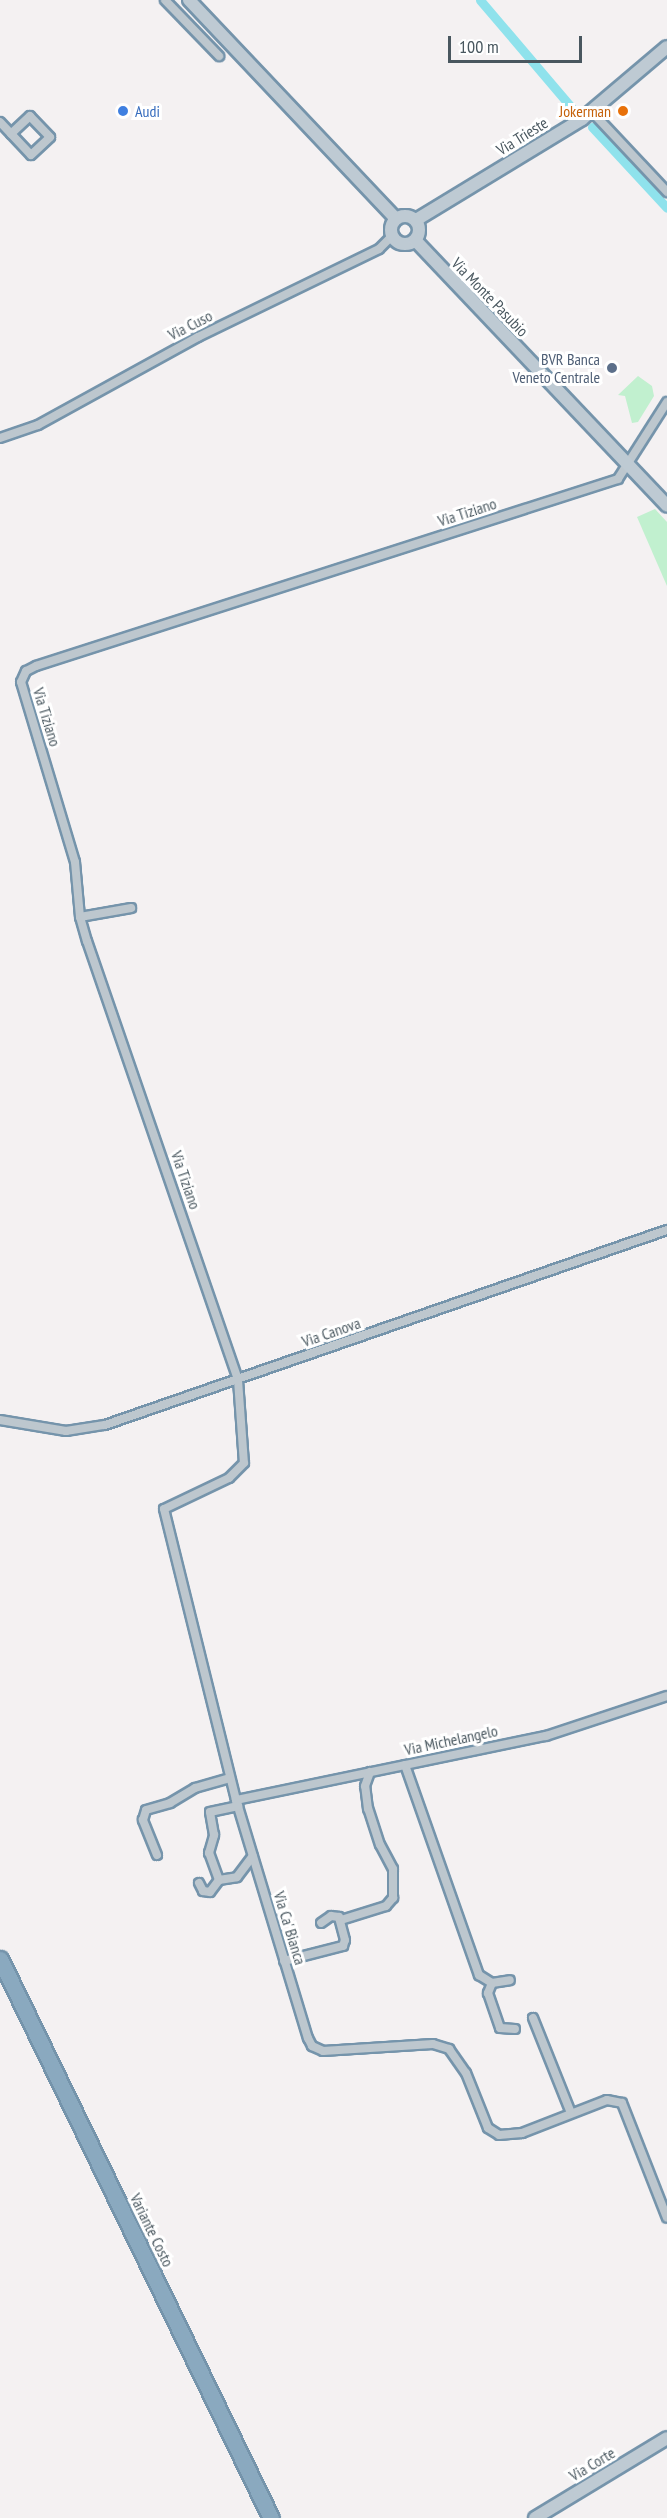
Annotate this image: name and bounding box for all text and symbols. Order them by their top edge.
scale bar [451,24,584,62]
text: 100 m [459,35,499,58]
place label: Audi [135,101,160,121]
place label: Jokerman [559,101,611,121]
marker: Audi [116,104,130,118]
marker: Jokerman [616,104,630,118]
street label: Via Trieste [493,113,551,159]
street label: Via Monte Pasubio [448,254,532,340]
street label: Via Cuso [165,306,215,344]
place label: BVR Banca Veneto Centrale [513,349,600,387]
marker: BVR Banca Veneto Centrale [605,361,619,375]
street label: Via Tiziano [435,493,499,531]
street label: Via Tiziano [29,685,65,749]
street label: Via Tiziano [167,1148,205,1212]
street label: Via Canova [299,1313,363,1351]
street label: Via Michelangelo [403,1721,499,1759]
street label: Via Ca' Bianca [270,1888,310,1968]
street label: Variante Costo [126,2190,178,2270]
street label: Via Corte [566,2443,618,2485]

